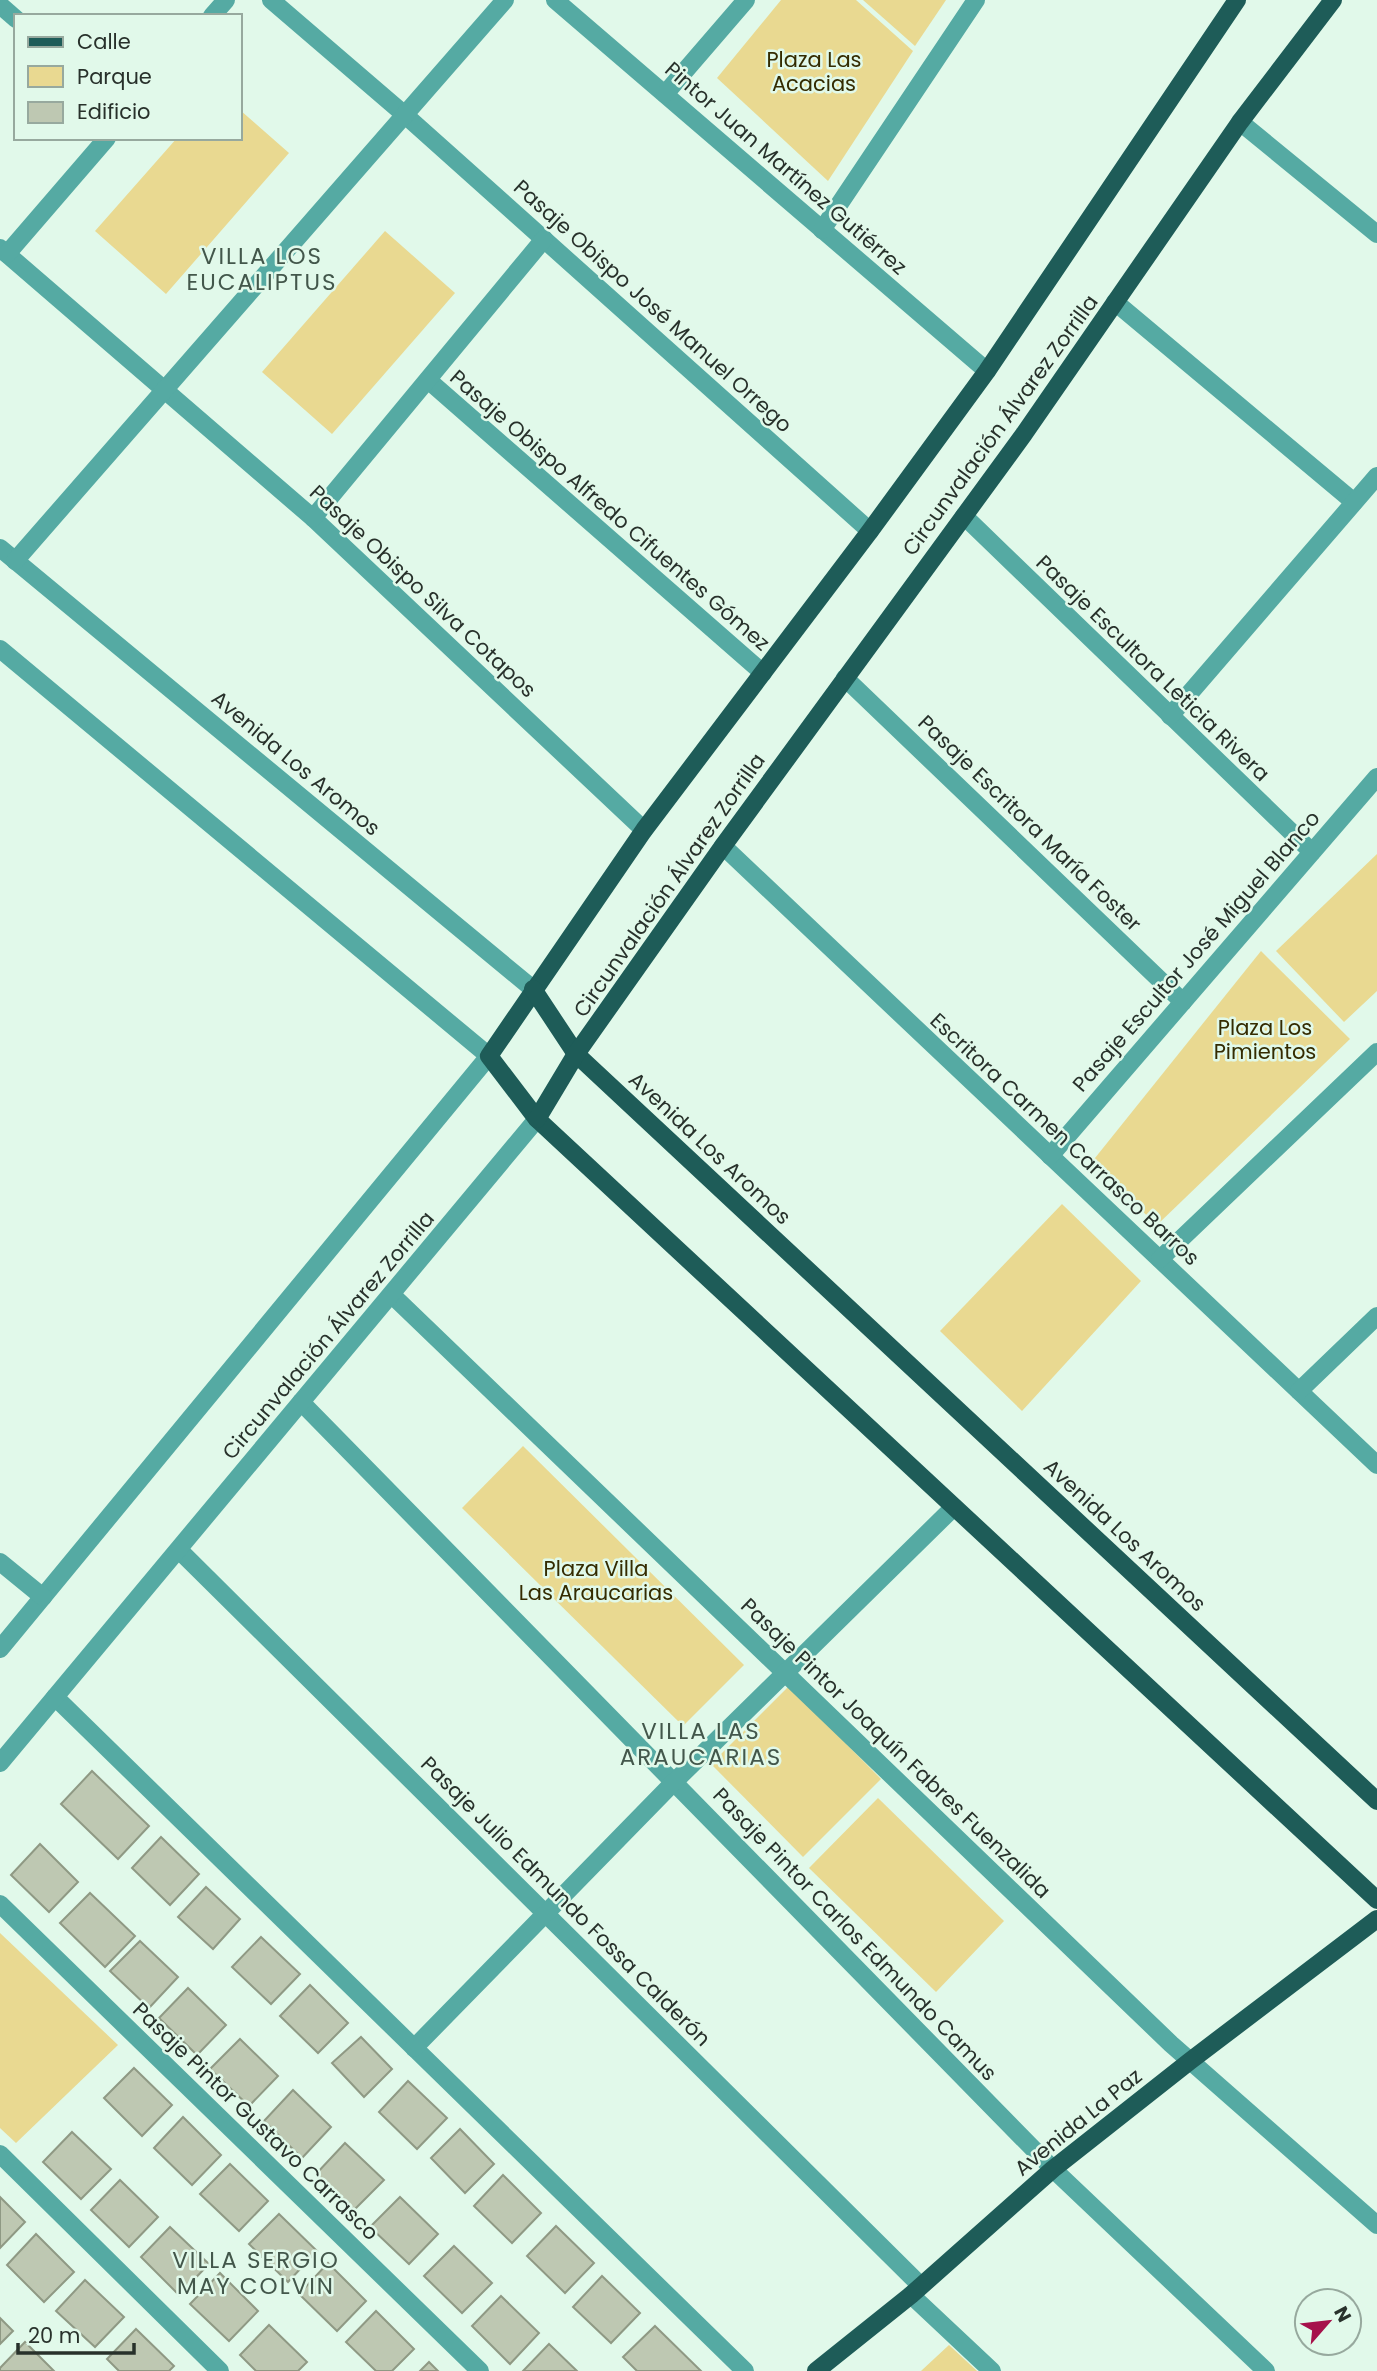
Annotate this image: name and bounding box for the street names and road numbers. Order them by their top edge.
street label: Pintor Juan Martínez Gutiérrez [659,55,913,281]
street label: Pasaje Obispo José Manuel Orrego [508,173,798,439]
street label: Circunvalación Álvarez Zorrilla [895,289,1105,561]
street label: Pasaje Obispo Alfredo Cifuentes Gómez [444,363,776,657]
street label: Pasaje Obispo Silva Cotapos [303,478,543,704]
street label: Pasaje Escultora Leticia Rivera [1030,548,1276,788]
street label: Avenida Los Aromos [205,684,387,842]
street label: Pasaje Escritora María Foster [912,708,1148,938]
street label: Circunvalación Álvarez Zorrilla [566,747,772,1023]
street label: Pasaje Escultor José Miguel Blanco [1066,804,1326,1098]
street label: Escritora Carmen Carrasco Barros [924,1006,1206,1272]
street label: Avenida Los Aromos [623,1065,797,1231]
street label: Circunvalación Álvarez Zorrilla [215,1205,441,1465]
street label: Avenida Los Aromos [1038,1452,1212,1618]
street label: Pasaje Pintor Joaquín Fabres Fuenzalida [735,1591,1057,1905]
street label: Pasaje Julio Edmundo Fossa Calderón [415,1750,717,2052]
street label: Pasaje Pintor Carlos Edmundo Camus [707,1781,1003,2087]
street label: Pasaje Pintor Gustavo Carrasco [127,1995,385,2247]
street label: Avenida La Paz [1008,2062,1148,2182]

